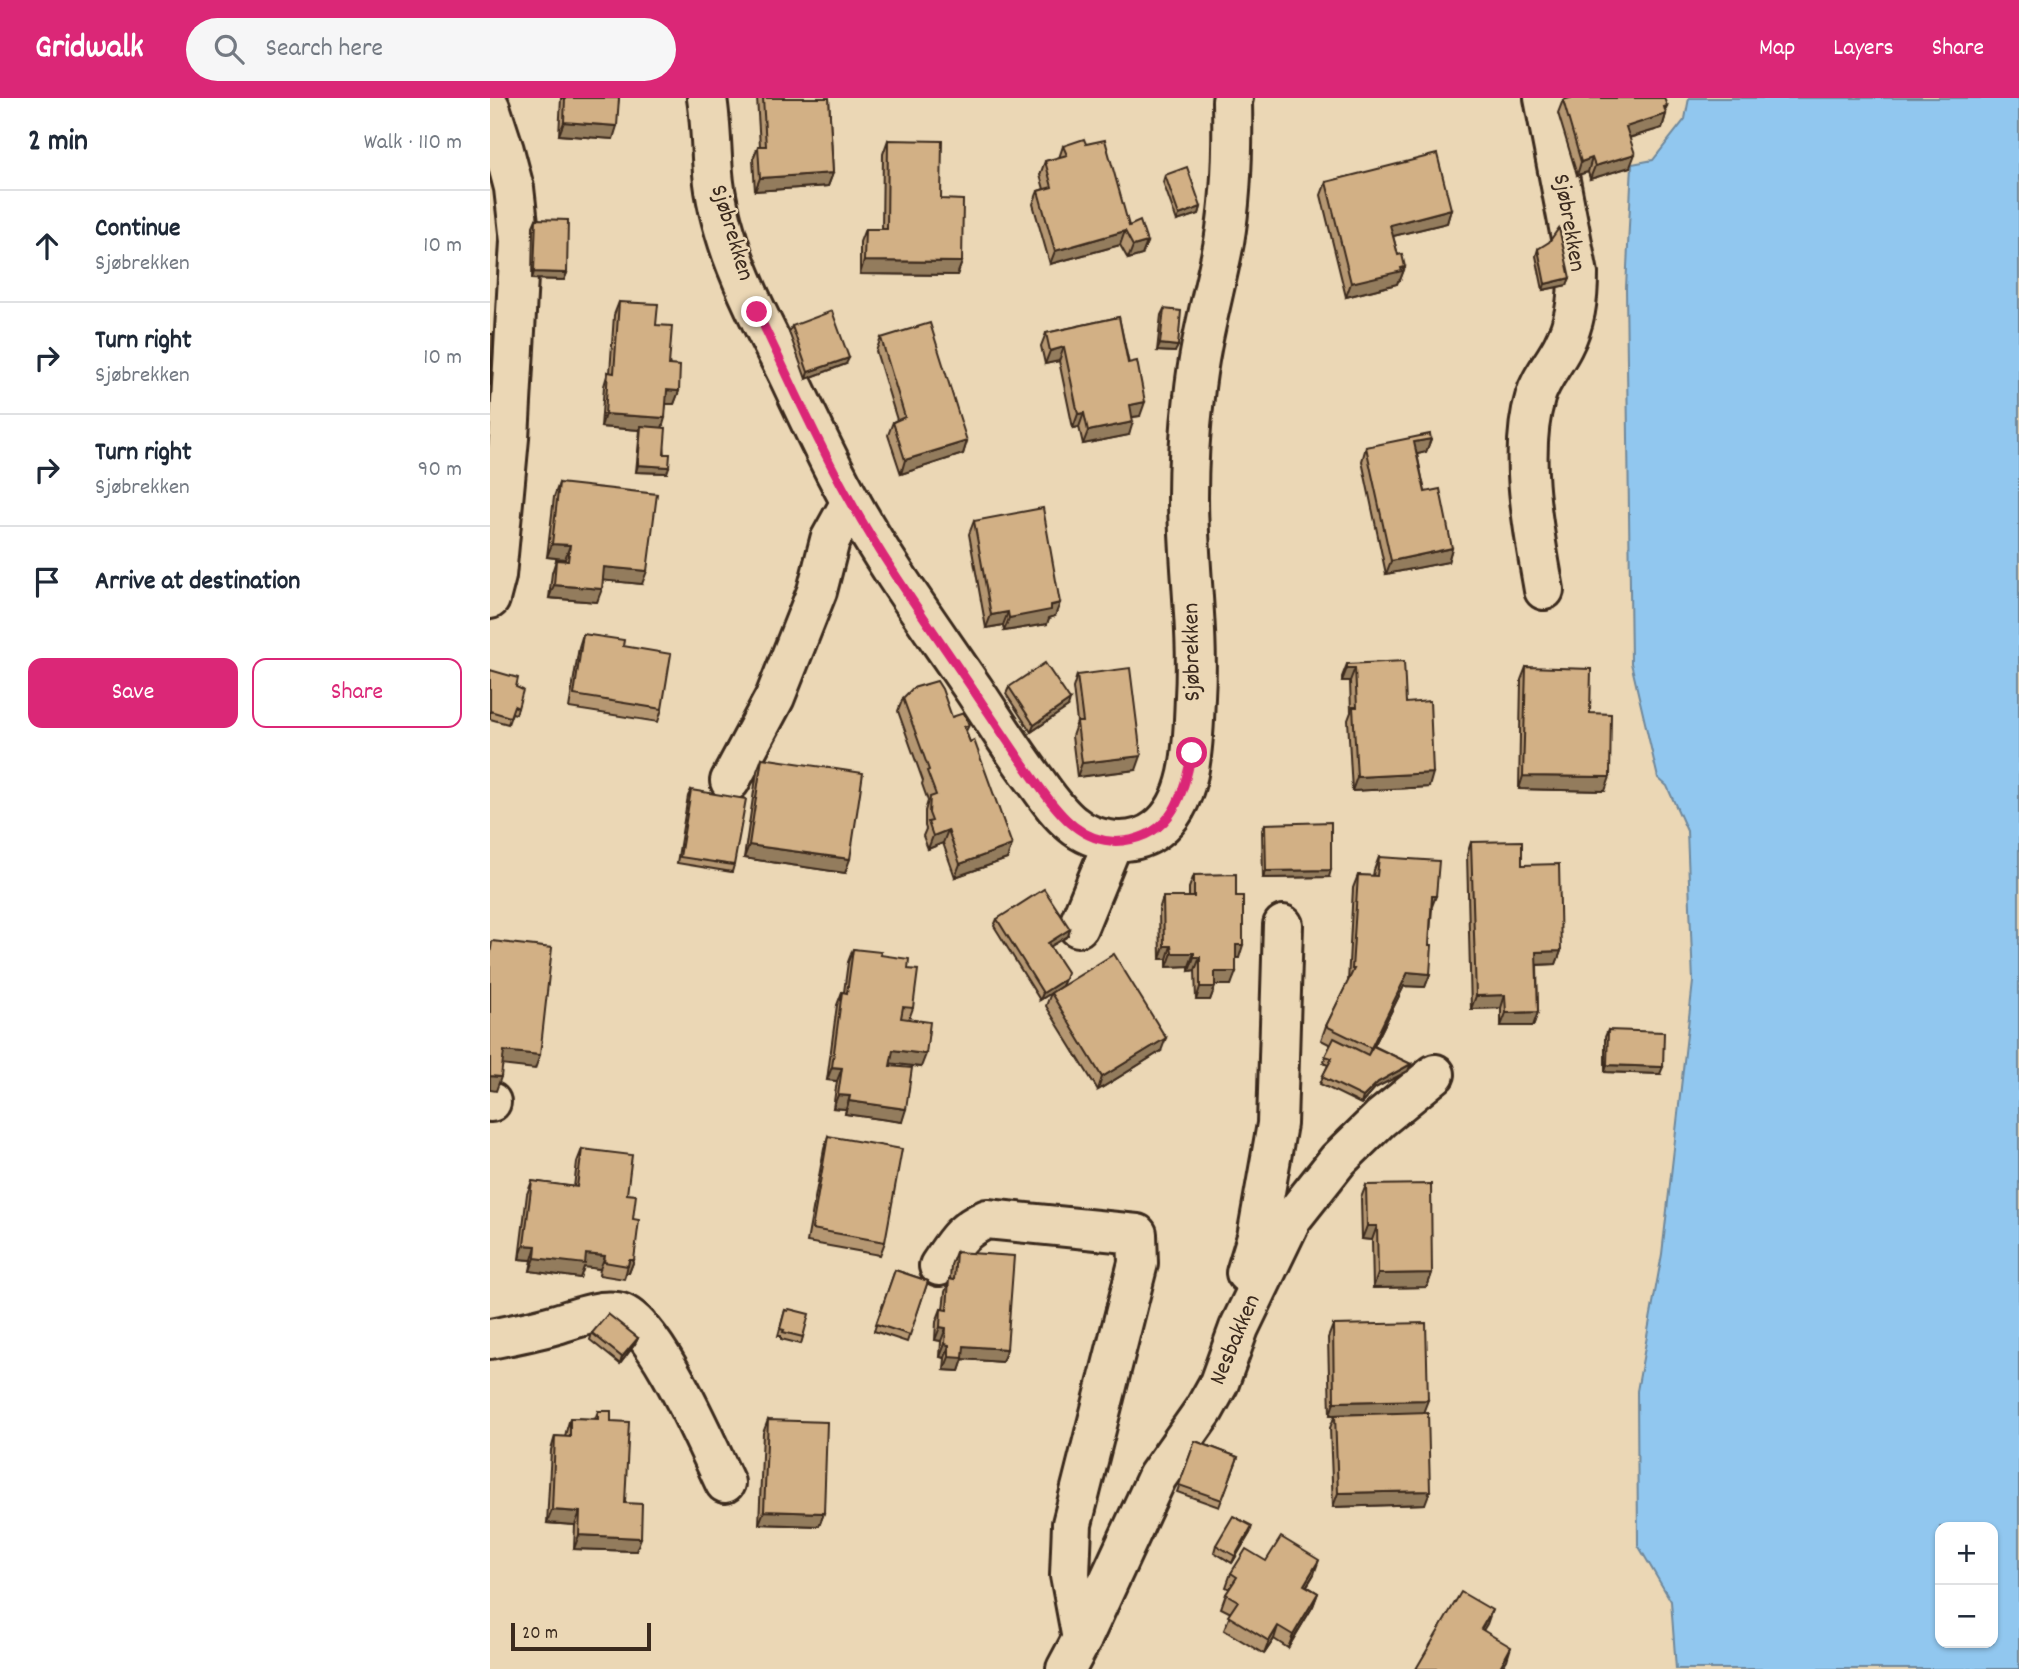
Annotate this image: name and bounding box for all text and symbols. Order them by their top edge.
search box [186,18,676,81]
text: Gridwalk [35,26,144,73]
icon: search [210,30,248,68]
text: Search here [266,31,383,68]
text: Map [1759,32,1795,66]
text: Layers [1833,32,1894,66]
text: Share [1932,32,1984,66]
text: 2 min [28,122,88,165]
text: Walk · 110 m [364,127,462,160]
street label: Sjøbrekken [1543,171,1593,275]
street label: Sjøbrekken [700,181,762,285]
text: Continue [95,211,180,248]
icon: ahead [28,227,66,265]
text: 10 m [423,230,462,263]
text: Sjøbrekken [95,248,190,281]
route end [741,296,772,327]
text: Turn right [95,323,192,360]
icon: right [28,339,66,377]
text: 10 m [423,342,462,375]
text: Sjøbrekken [95,360,190,393]
text: Turn right [95,435,192,472]
icon: right [28,451,66,489]
text: 90 m [418,454,462,487]
text: Sjøbrekken [95,472,190,505]
icon: arrive [28,563,66,601]
text: Arrive at destination [95,564,300,601]
street label: Sjøbrekken [1175,602,1211,702]
button: Save [28,658,238,728]
button: Share [252,658,462,728]
route start [1176,737,1207,768]
street label: Nesbakken [1202,1289,1270,1391]
map controls [1935,1522,1998,1648]
button: + [1935,1522,1998,1585]
button: − [1935,1585,1998,1648]
scale bar [511,1620,651,1652]
text: 20 m [522,1621,558,1648]

